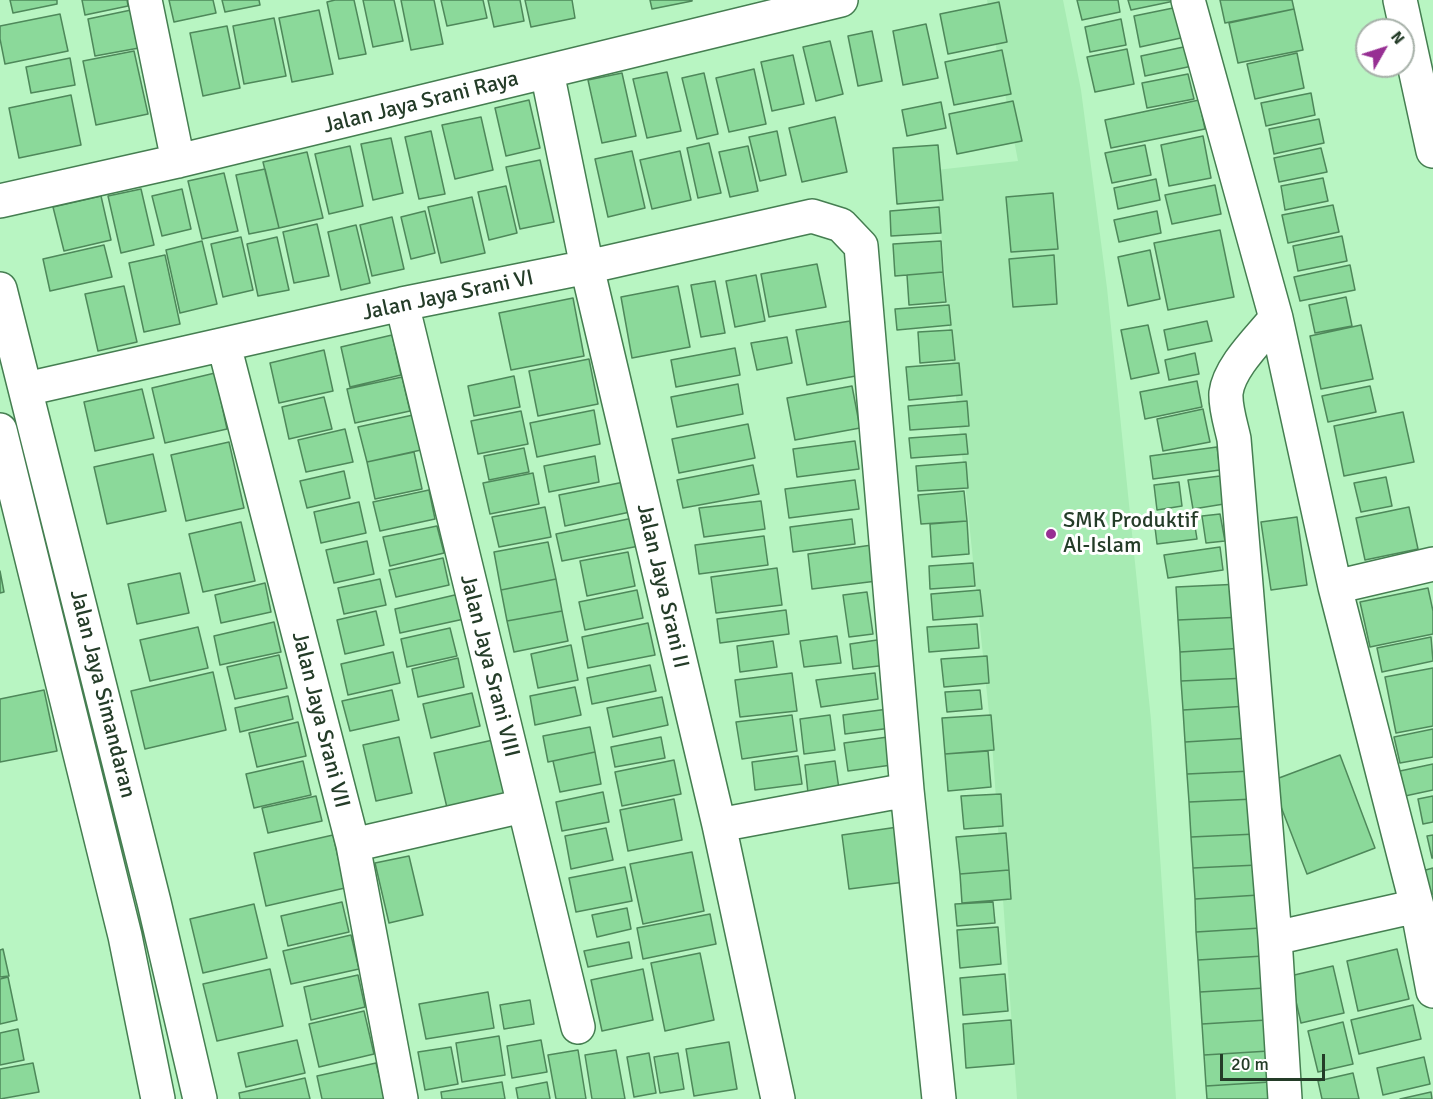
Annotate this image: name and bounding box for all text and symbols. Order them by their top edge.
north arrow [1355,18,1415,78]
text: N [1386,27,1409,49]
street label: Jalan Jaya Srani Raya [321,66,521,140]
street label: Jalan Jaya Srani VI [360,265,536,327]
street label: Jalan Jaya Srani II [630,501,694,671]
place label: SMK Produktif Al-Islam [1063,508,1198,560]
marker: SMK Produktif Al-Islam [1044,527,1058,541]
street label: Jalan Jaya Srani VIII [454,572,524,760]
street label: Jalan Jaya Simandaran [63,587,141,801]
street label: Jalan Jaya Srani VII [285,629,355,811]
scale bar [1223,1042,1328,1080]
text: 20 m [1231,1053,1269,1075]

